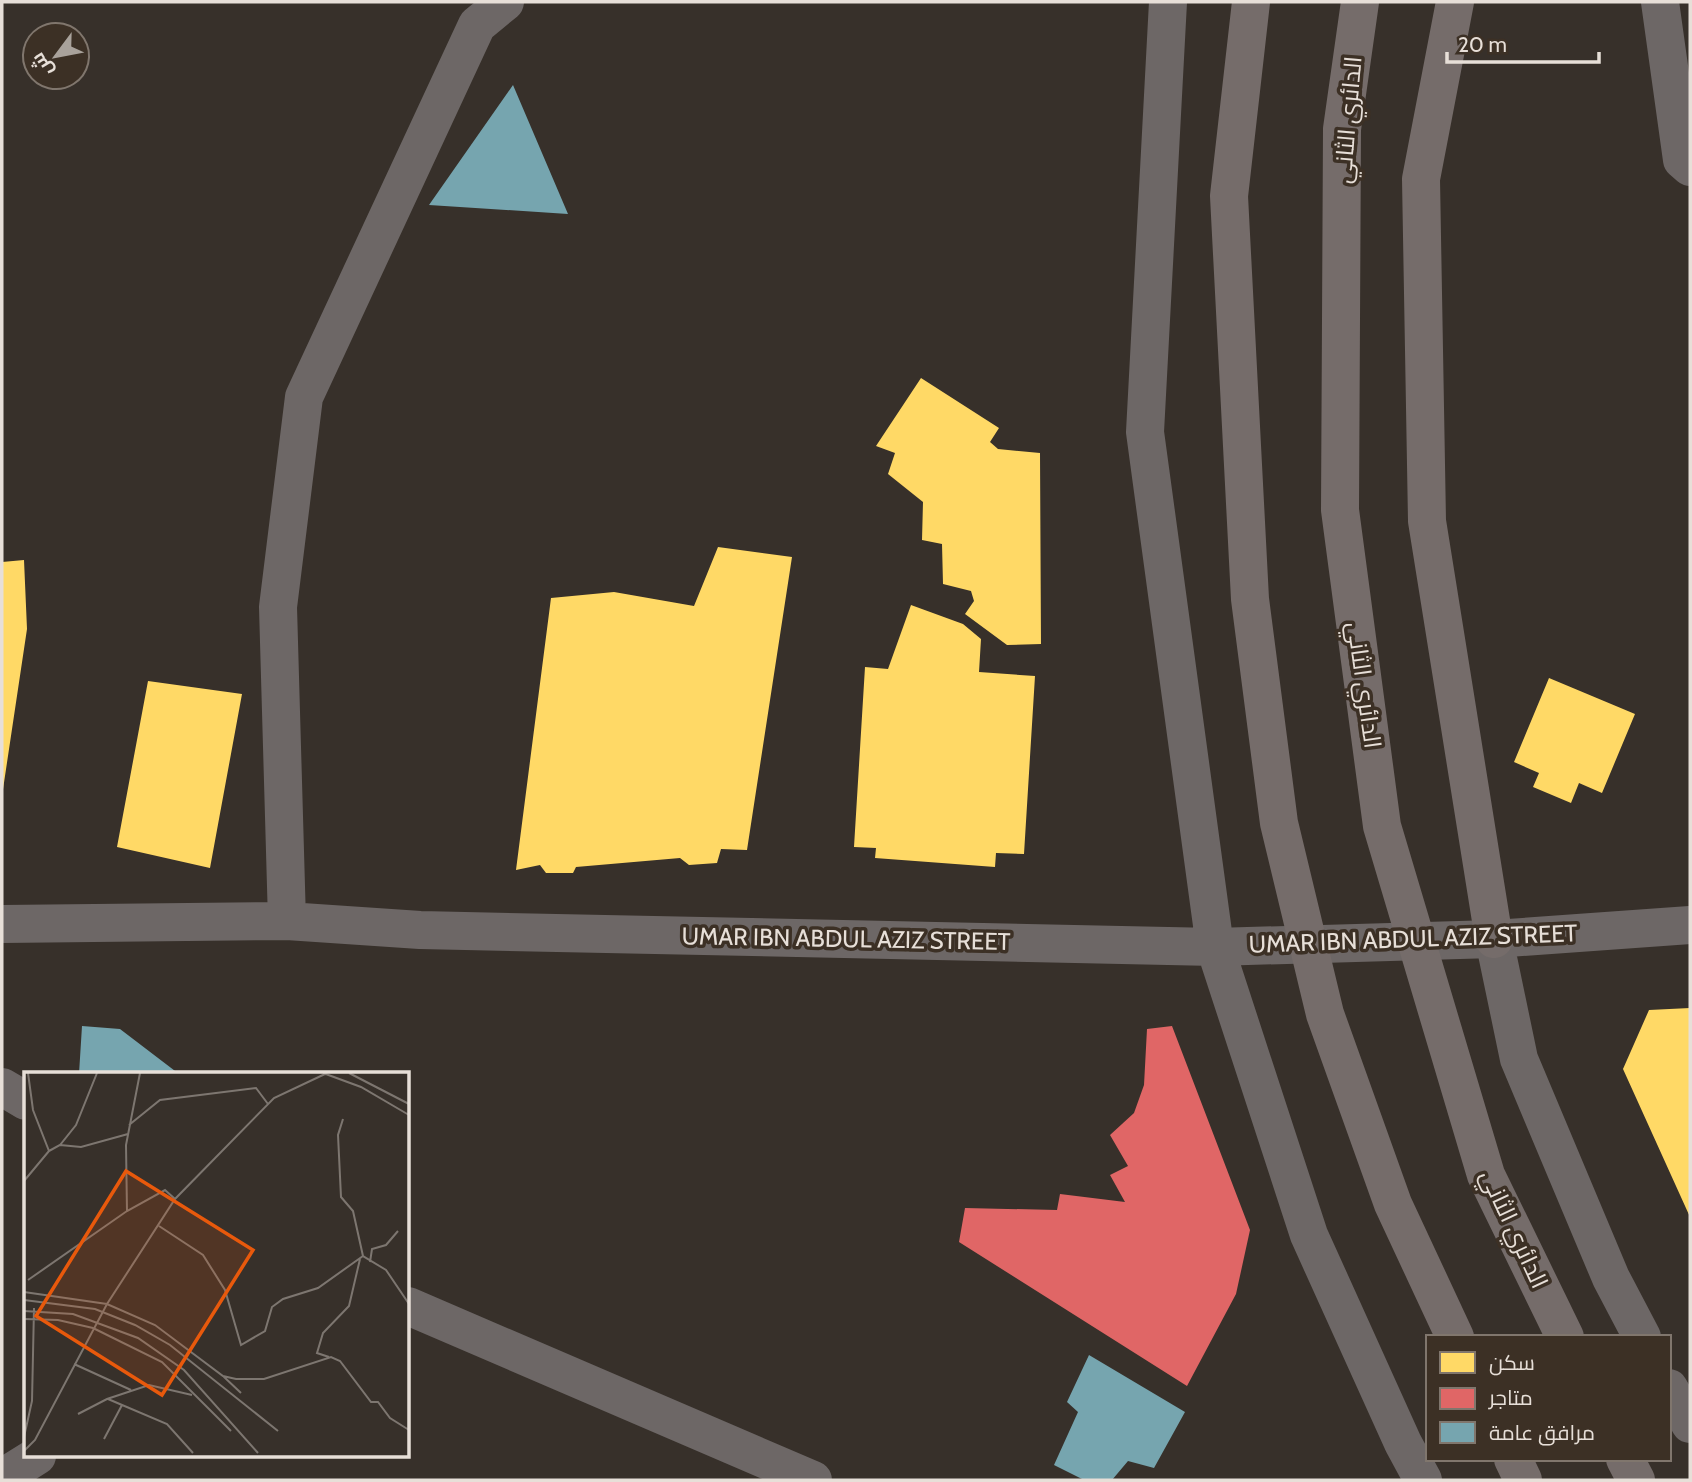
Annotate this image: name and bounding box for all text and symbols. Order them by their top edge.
north arrow [21,21,91,91]
scale bar [1447,21,1599,65]
text: 20 m [1458,32,1507,57]
text: ش [26,48,58,81]
street label: الدائري الثاني [1327,55,1372,185]
street label: الدائري الثاني [1336,620,1388,751]
street label: UMAR IBN ABDUL AZIZ STREET [1248,918,1578,959]
street label: UMAR IBN ABDUL AZIZ STREET [681,921,1011,956]
inset map [24,1072,410,1458]
street label: الدائري الثاني [1470,1165,1555,1295]
legend [1426,1335,1671,1461]
text: سكن [1489,1350,1535,1376]
text: متاجر [1488,1385,1533,1410]
text: مرافق عامة [1489,1420,1595,1446]

